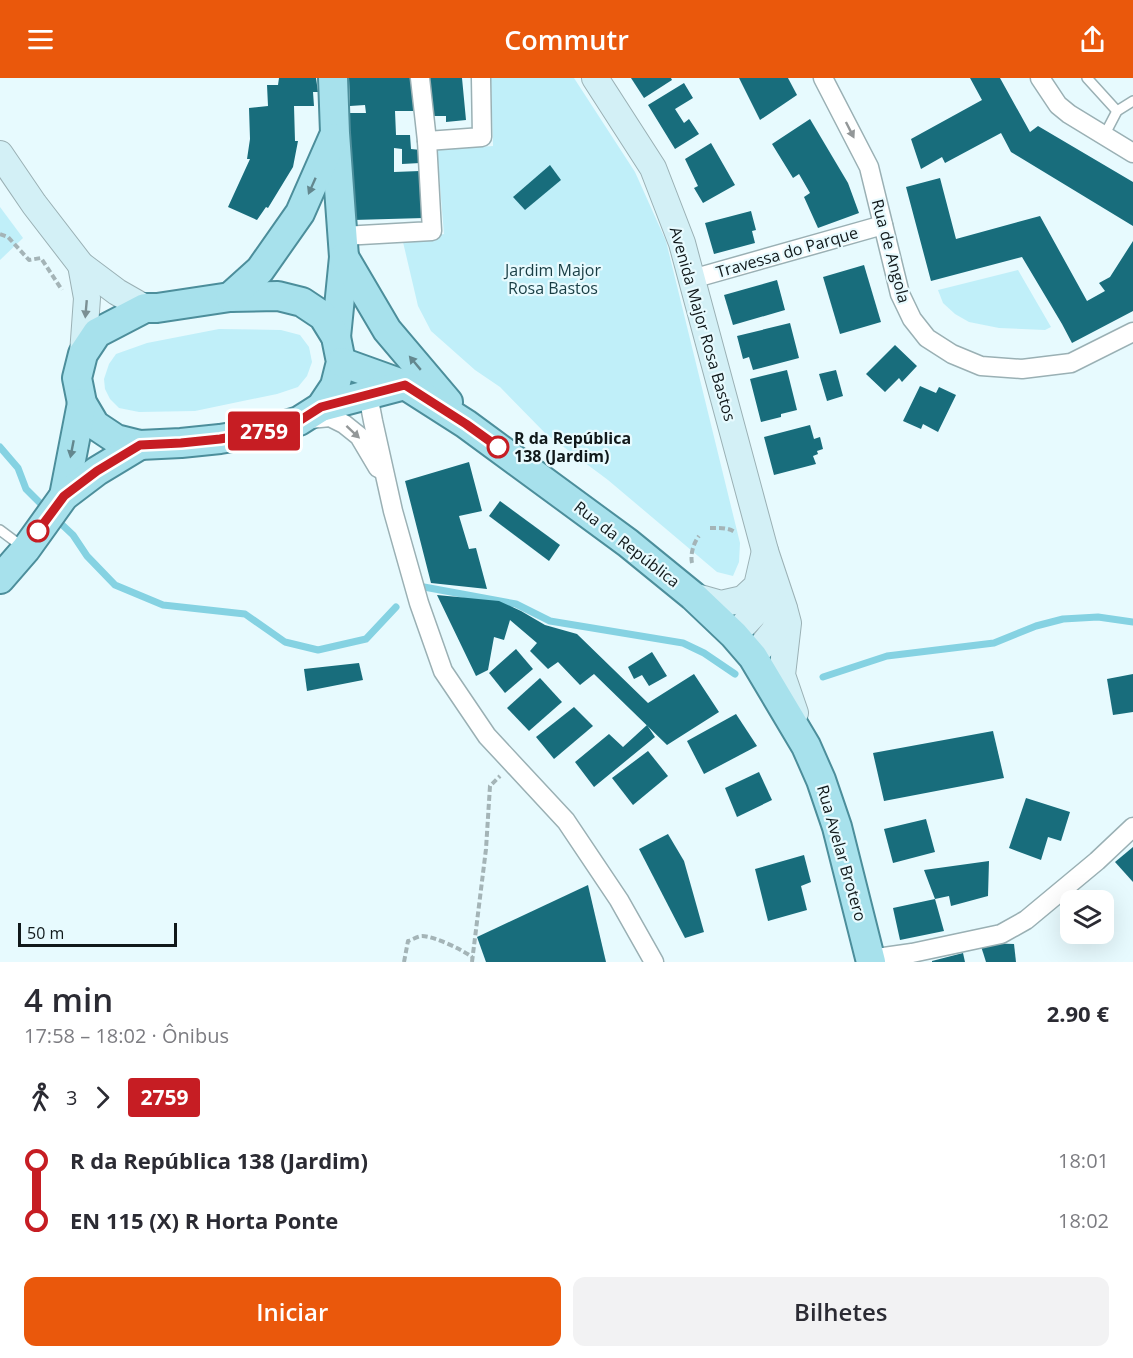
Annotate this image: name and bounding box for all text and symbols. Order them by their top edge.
text: Commutr [504,21,629,58]
icon: menu [24,23,57,56]
icon: share [1076,23,1109,56]
one-way arrow [845,122,855,139]
one-way arrow [307,178,317,196]
street label: Rua de Angola [867,197,915,305]
street label: Travessa do Parque [713,221,861,283]
street label: Avenida Major Rosa Bastos [665,224,741,424]
park label: Jardim Major Rosa Bastos [503,259,601,299]
one-way arrow [82,300,91,319]
one-way arrow [409,356,422,371]
line badge: 2759 [222,412,306,450]
text: 2759 [240,417,288,445]
one-way arrow [345,425,360,438]
place label: R da República 138 (Jardim) [514,427,631,467]
marker: R da República 138 (Jardim) [487,436,509,458]
one-way arrow [67,440,76,459]
street label: Rua da República [570,496,684,592]
unlabelled marker [27,520,49,542]
street label: Rua Avelar Brotero [812,782,872,924]
map controls [1060,890,1114,944]
button: layers [1060,890,1114,944]
scale bar [18,920,177,948]
text: 50 m [27,922,64,944]
text: 4 min [24,977,113,1022]
text: 2.90 € [1047,998,1109,1028]
text: 17:58 – 18:02 · Ônibus [24,1022,229,1049]
icon: walk [24,1081,57,1114]
icon: forward [86,1081,119,1114]
text: 2759 [140,1083,188,1111]
text: 3 [66,1084,77,1111]
text: R da República 138 (Jardim) [70,1145,368,1175]
text: 18:01 [1058,1147,1109,1174]
text: EN 115 (X) R Horta Ponte [70,1205,338,1235]
text: 18:02 [1058,1207,1109,1234]
button: Iniciar [24,1277,561,1346]
button: Bilhetes [573,1277,1109,1346]

